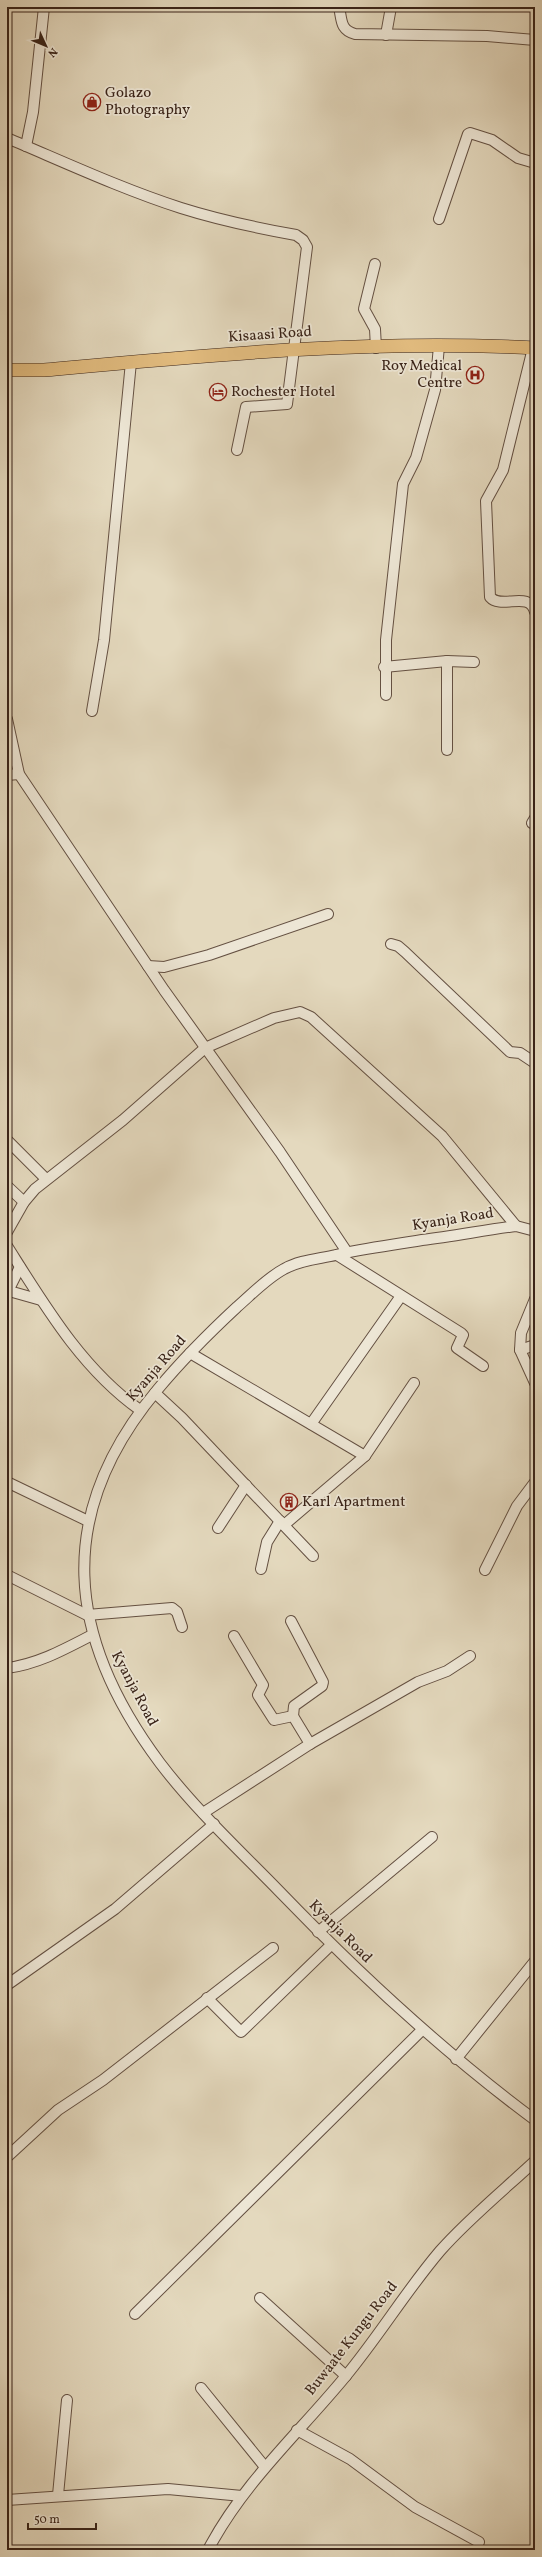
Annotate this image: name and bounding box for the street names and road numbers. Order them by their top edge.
street label: Kisaasi Road [227,322,313,348]
street label: Kyanja Road [411,1203,495,1237]
street label: Kyanja Road [122,1331,192,1407]
street label: Kyanja Road [105,1648,163,1730]
street label: Kyanja Road [303,1895,377,1969]
street label: Buwaate Kungu Road [301,2278,403,2400]

